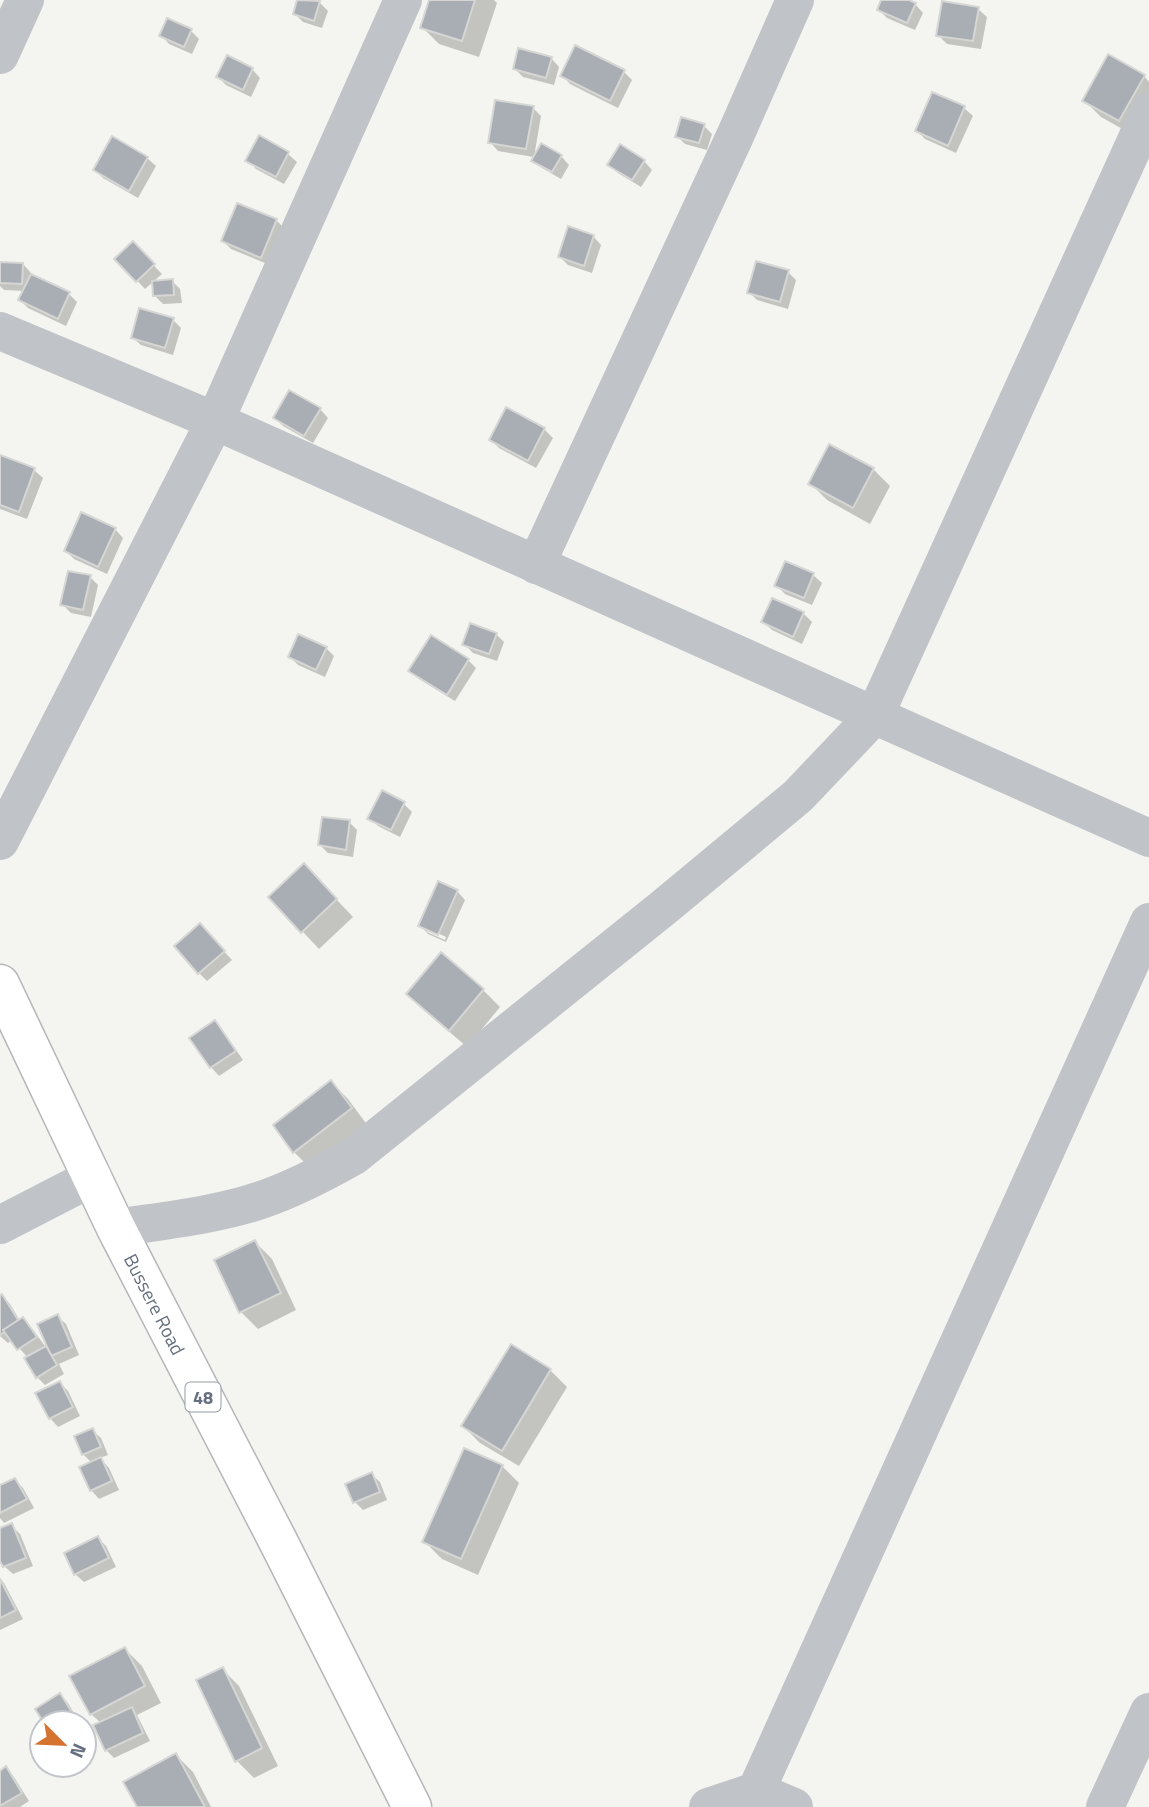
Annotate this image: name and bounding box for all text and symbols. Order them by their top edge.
street label: Bussere Road [117,1248,193,1360]
road number: 48 [186,1382,220,1412]
north arrow [28,1709,98,1779]
text: N [63,1739,95,1763]

